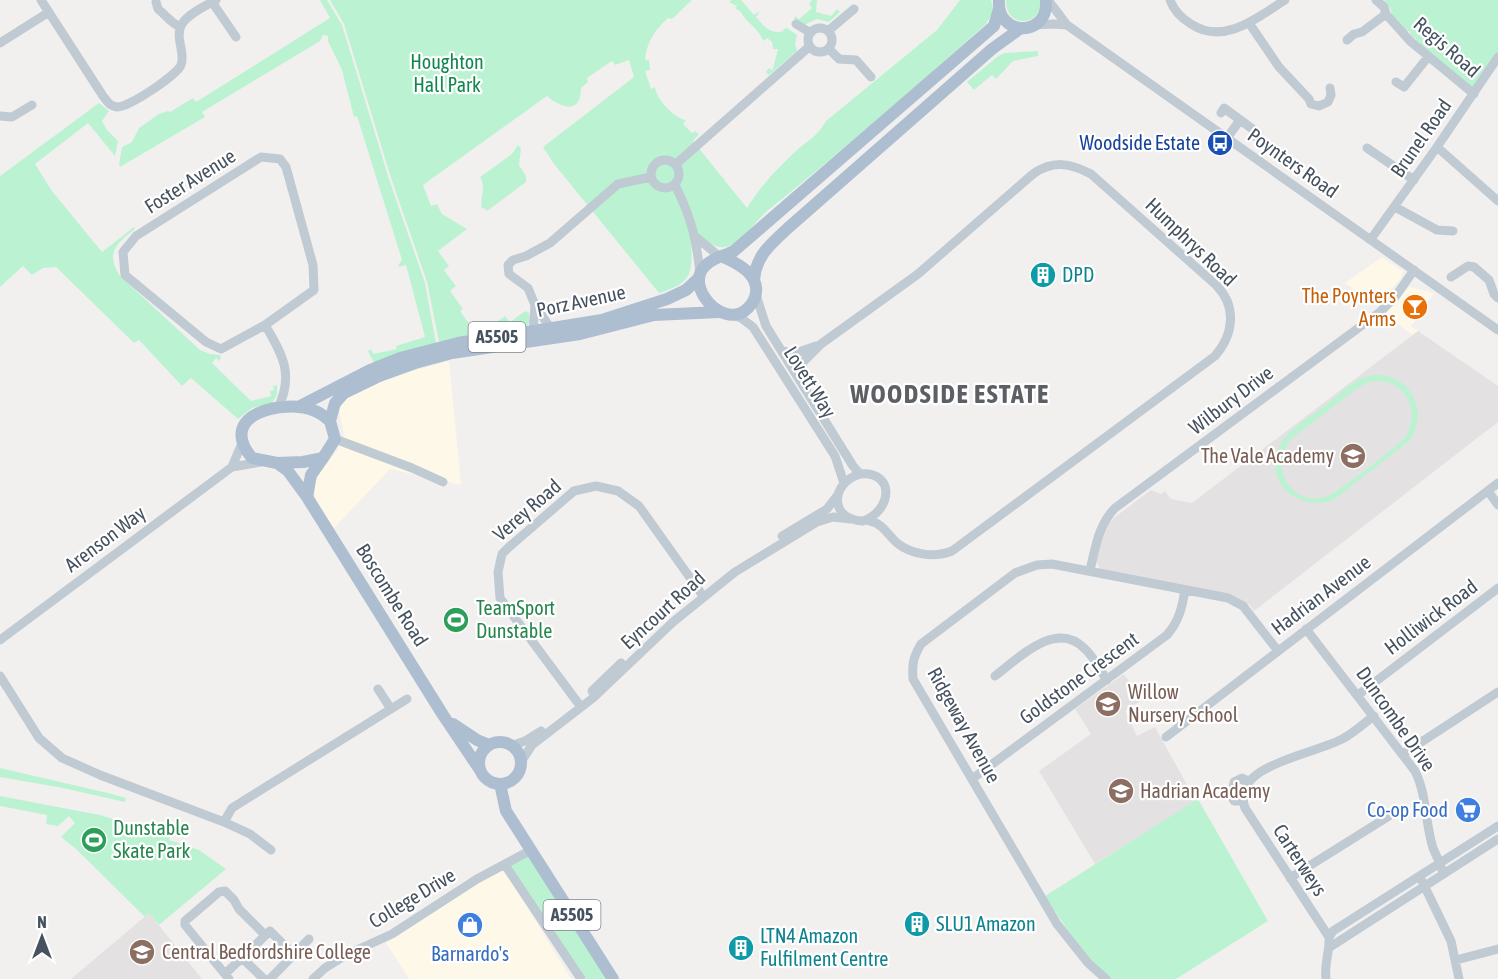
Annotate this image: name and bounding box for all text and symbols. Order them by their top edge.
street label: Regis Road [1409,12,1485,82]
park label: Houghton Hall Park [410,50,484,96]
street label: Brunel Road [1385,94,1456,181]
street label: Poynters Road [1244,123,1343,202]
bus stop icon: Woodside Estate [1205,128,1235,158]
place label: Woodside Estate [1080,131,1200,154]
street label: Foster Avenue [140,144,239,218]
street label: Humphrys Road [1141,193,1241,291]
building icon: DPD [1028,260,1058,290]
place label: DPD [1062,263,1094,286]
street label: Porz Avenue [534,280,627,321]
place label: The Poynters Arms [1302,284,1396,330]
bar icon: The Poynters Arms [1400,292,1430,322]
road number: A5505 [468,322,526,352]
street label: Lovett Way [780,342,841,422]
street label: Wilbury Drive [1184,361,1277,439]
district label: WOODSIDE ESTATE [849,379,1050,409]
school or university icon: The Vale Academy [1338,441,1368,471]
place label: The Vale Academy [1201,444,1334,467]
street label: Verey Road [488,474,565,545]
street label: Arenson Way [60,501,149,576]
street label: Boscombe Road [352,539,433,650]
street label: Hadrian Avenue [1267,550,1375,639]
street label: Eyncourt Road [616,566,709,653]
street label: Holliwick Road [1380,574,1482,659]
place label: TeamSport Dunstable [476,596,555,642]
sports icon: TeamSport Dunstable [441,605,471,635]
street label: Goldstone Crescent [1015,627,1143,728]
street label: Duncombe Drive [1352,662,1441,775]
street label: Ridgeway Avenue [923,663,1006,787]
place label: Willow Nursery School [1128,680,1239,726]
school or university icon: Willow Nursery School [1093,689,1123,719]
school or university icon: Hadrian Academy [1106,776,1136,806]
place label: Hadrian Academy [1140,779,1270,802]
supermarket icon: Co-op Food [1453,795,1483,825]
place label: Co-op Food [1367,798,1448,821]
place label: Dunstable Skate Park [113,816,190,862]
street label: Carterweys [1269,820,1332,900]
sports icon: Dunstable Skate Park [79,825,109,855]
street label: College Drive [364,863,459,932]
road number: A5505 [544,900,600,930]
north arrow [12,907,72,967]
building icon: SLU1 Amazon [902,909,932,939]
shop icon: Barnardo's [455,910,485,940]
place label: SLU1 Amazon [936,912,1036,935]
text: N [37,913,47,931]
place label: LTN4 Amazon Fulfilment Centre [760,924,888,970]
building icon: LTN4 Amazon Fulfilment Centre [726,933,756,963]
school or university icon: Central Bedfordshire College [127,937,157,967]
place label: Central Bedfordshire College [162,940,371,963]
place label: Barnardo's [431,942,509,965]

